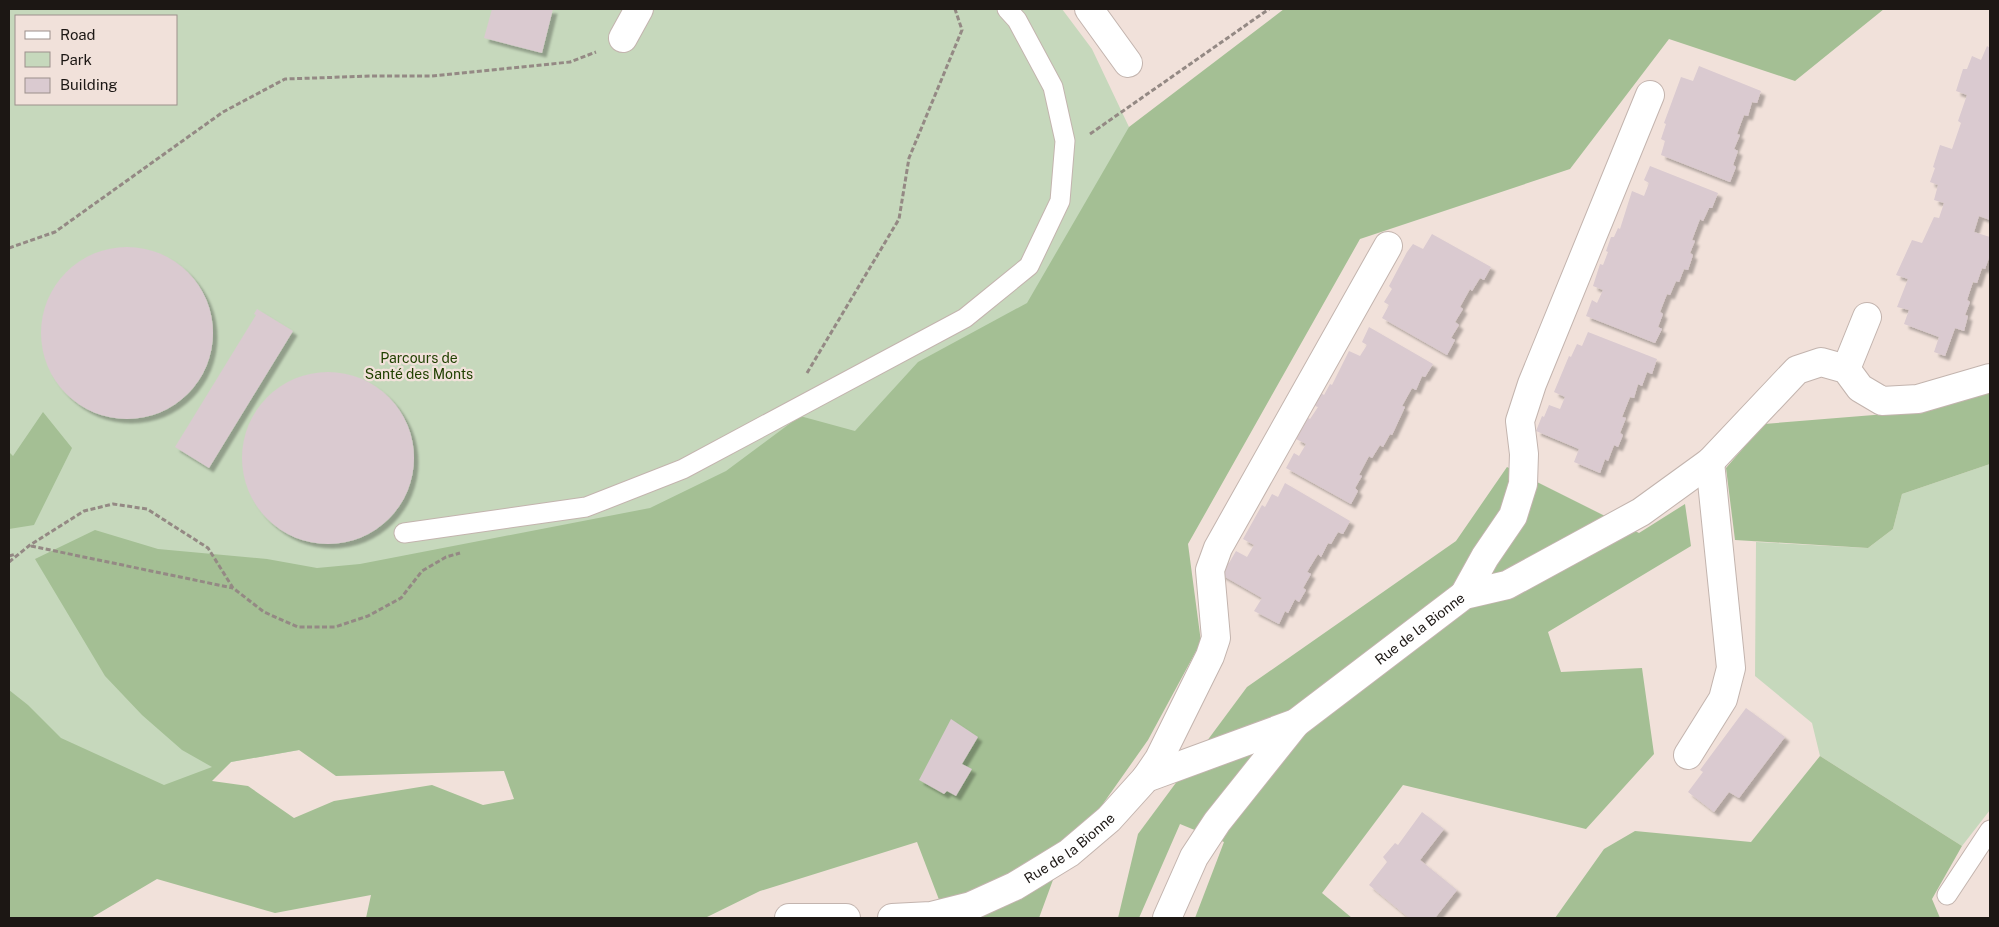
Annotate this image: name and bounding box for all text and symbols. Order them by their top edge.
legend [15,15,178,105]
text: Road [60,26,96,43]
text: Park [60,51,92,68]
text: Building [60,76,118,93]
park label: Parcours de Santé des Monts [365,350,473,382]
street label: Rue de la Bionne [1372,589,1468,668]
street label: Rue de la Bionne [1021,810,1118,886]

